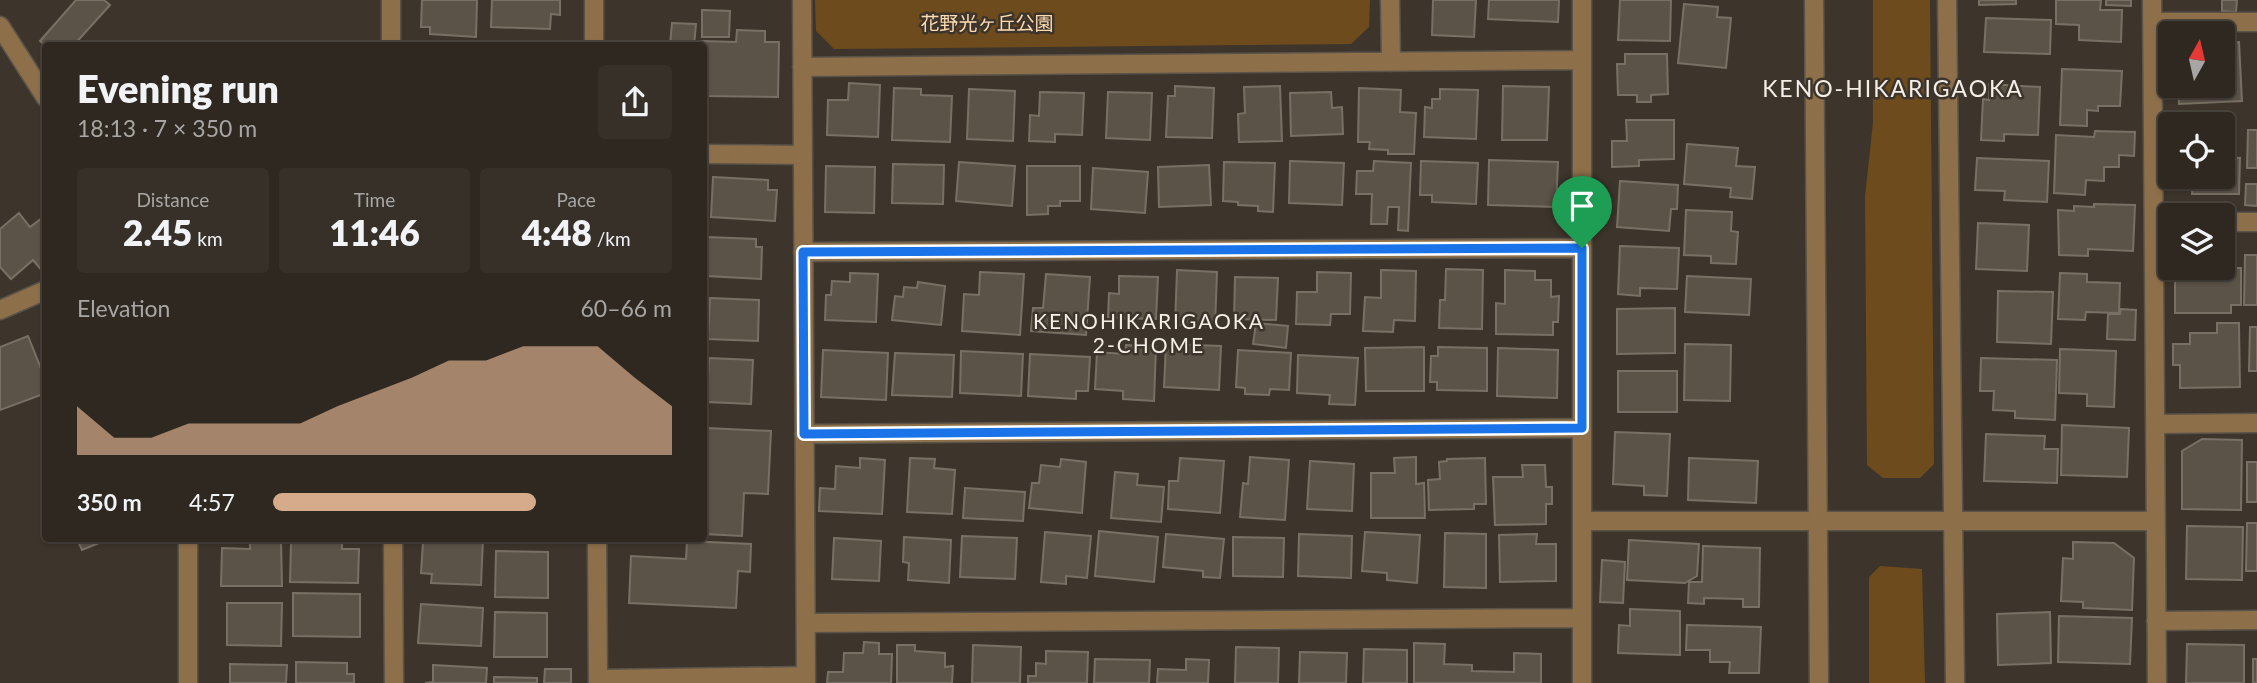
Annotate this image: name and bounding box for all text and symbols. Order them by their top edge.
park label: 花野光ヶ丘公園 [920,11,1054,34]
north arrow [2158,21,2235,98]
map controls [2158,21,2235,280]
text: Evening run [77,65,279,111]
button: share [598,65,672,139]
district label: KENO-HIKARIGAOKA [1762,74,2024,102]
button: locate [2158,112,2235,189]
text: 18:13 · 7 × 350 m [77,114,257,142]
pin [1552,176,1612,248]
icon: arrive [1563,187,1601,225]
text: Distance [136,188,209,211]
text: Time [354,188,395,211]
text: Pace [556,188,596,211]
button: layers [2158,203,2235,280]
text: 2.45 [123,211,192,253]
text: 11:46 [329,211,420,253]
text: 4:48 [522,211,592,253]
text: km [192,227,223,250]
text: /km [592,227,631,250]
text: Elevation [77,294,170,322]
text: 60–66 m [580,294,672,322]
district label: KENOHIKARIGAOKA 2-CHOME [1033,308,1265,357]
text: 350 m [77,488,142,516]
text: 4:57 [189,488,235,516]

